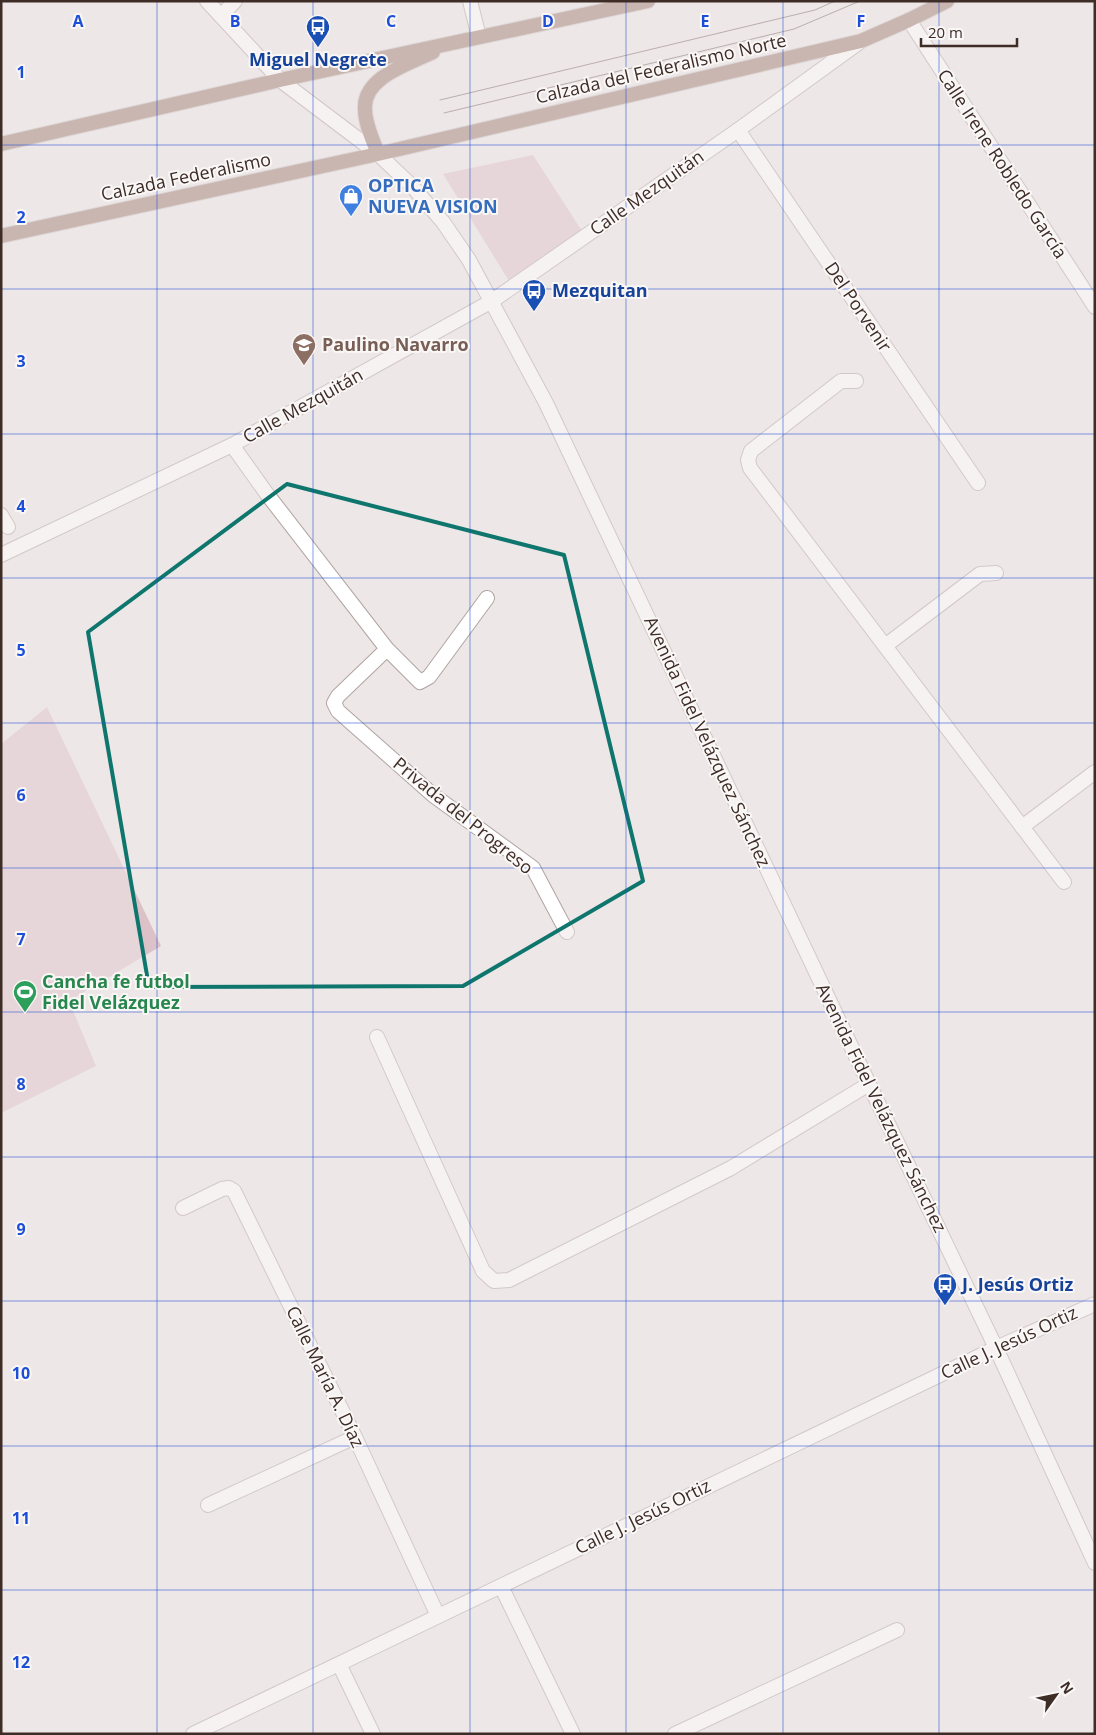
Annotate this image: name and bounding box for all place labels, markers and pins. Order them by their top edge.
bus stop icon: Miguel Negrete [305,14,331,48]
place label: Miguel Negrete [249,47,387,71]
place label: OPTICA NUEVA VISION [368,173,498,218]
shop icon: OPTICA NUEVA VISION [338,183,364,217]
bus stop icon: Mezquitan [521,278,547,312]
place label: Mezquitan [552,278,648,302]
school or university icon: Paulino Navarro [291,332,317,366]
place label: Paulino Navarro [322,332,469,356]
place label: Cancha fe futbol Fidel Velázquez [42,969,190,1014]
sports icon: Cancha fe futbol Fidel Velázquez [12,979,38,1013]
bus stop icon: J. Jesús Ortiz [932,1272,958,1306]
place label: J. Jesús Ortiz [960,1272,1074,1296]

